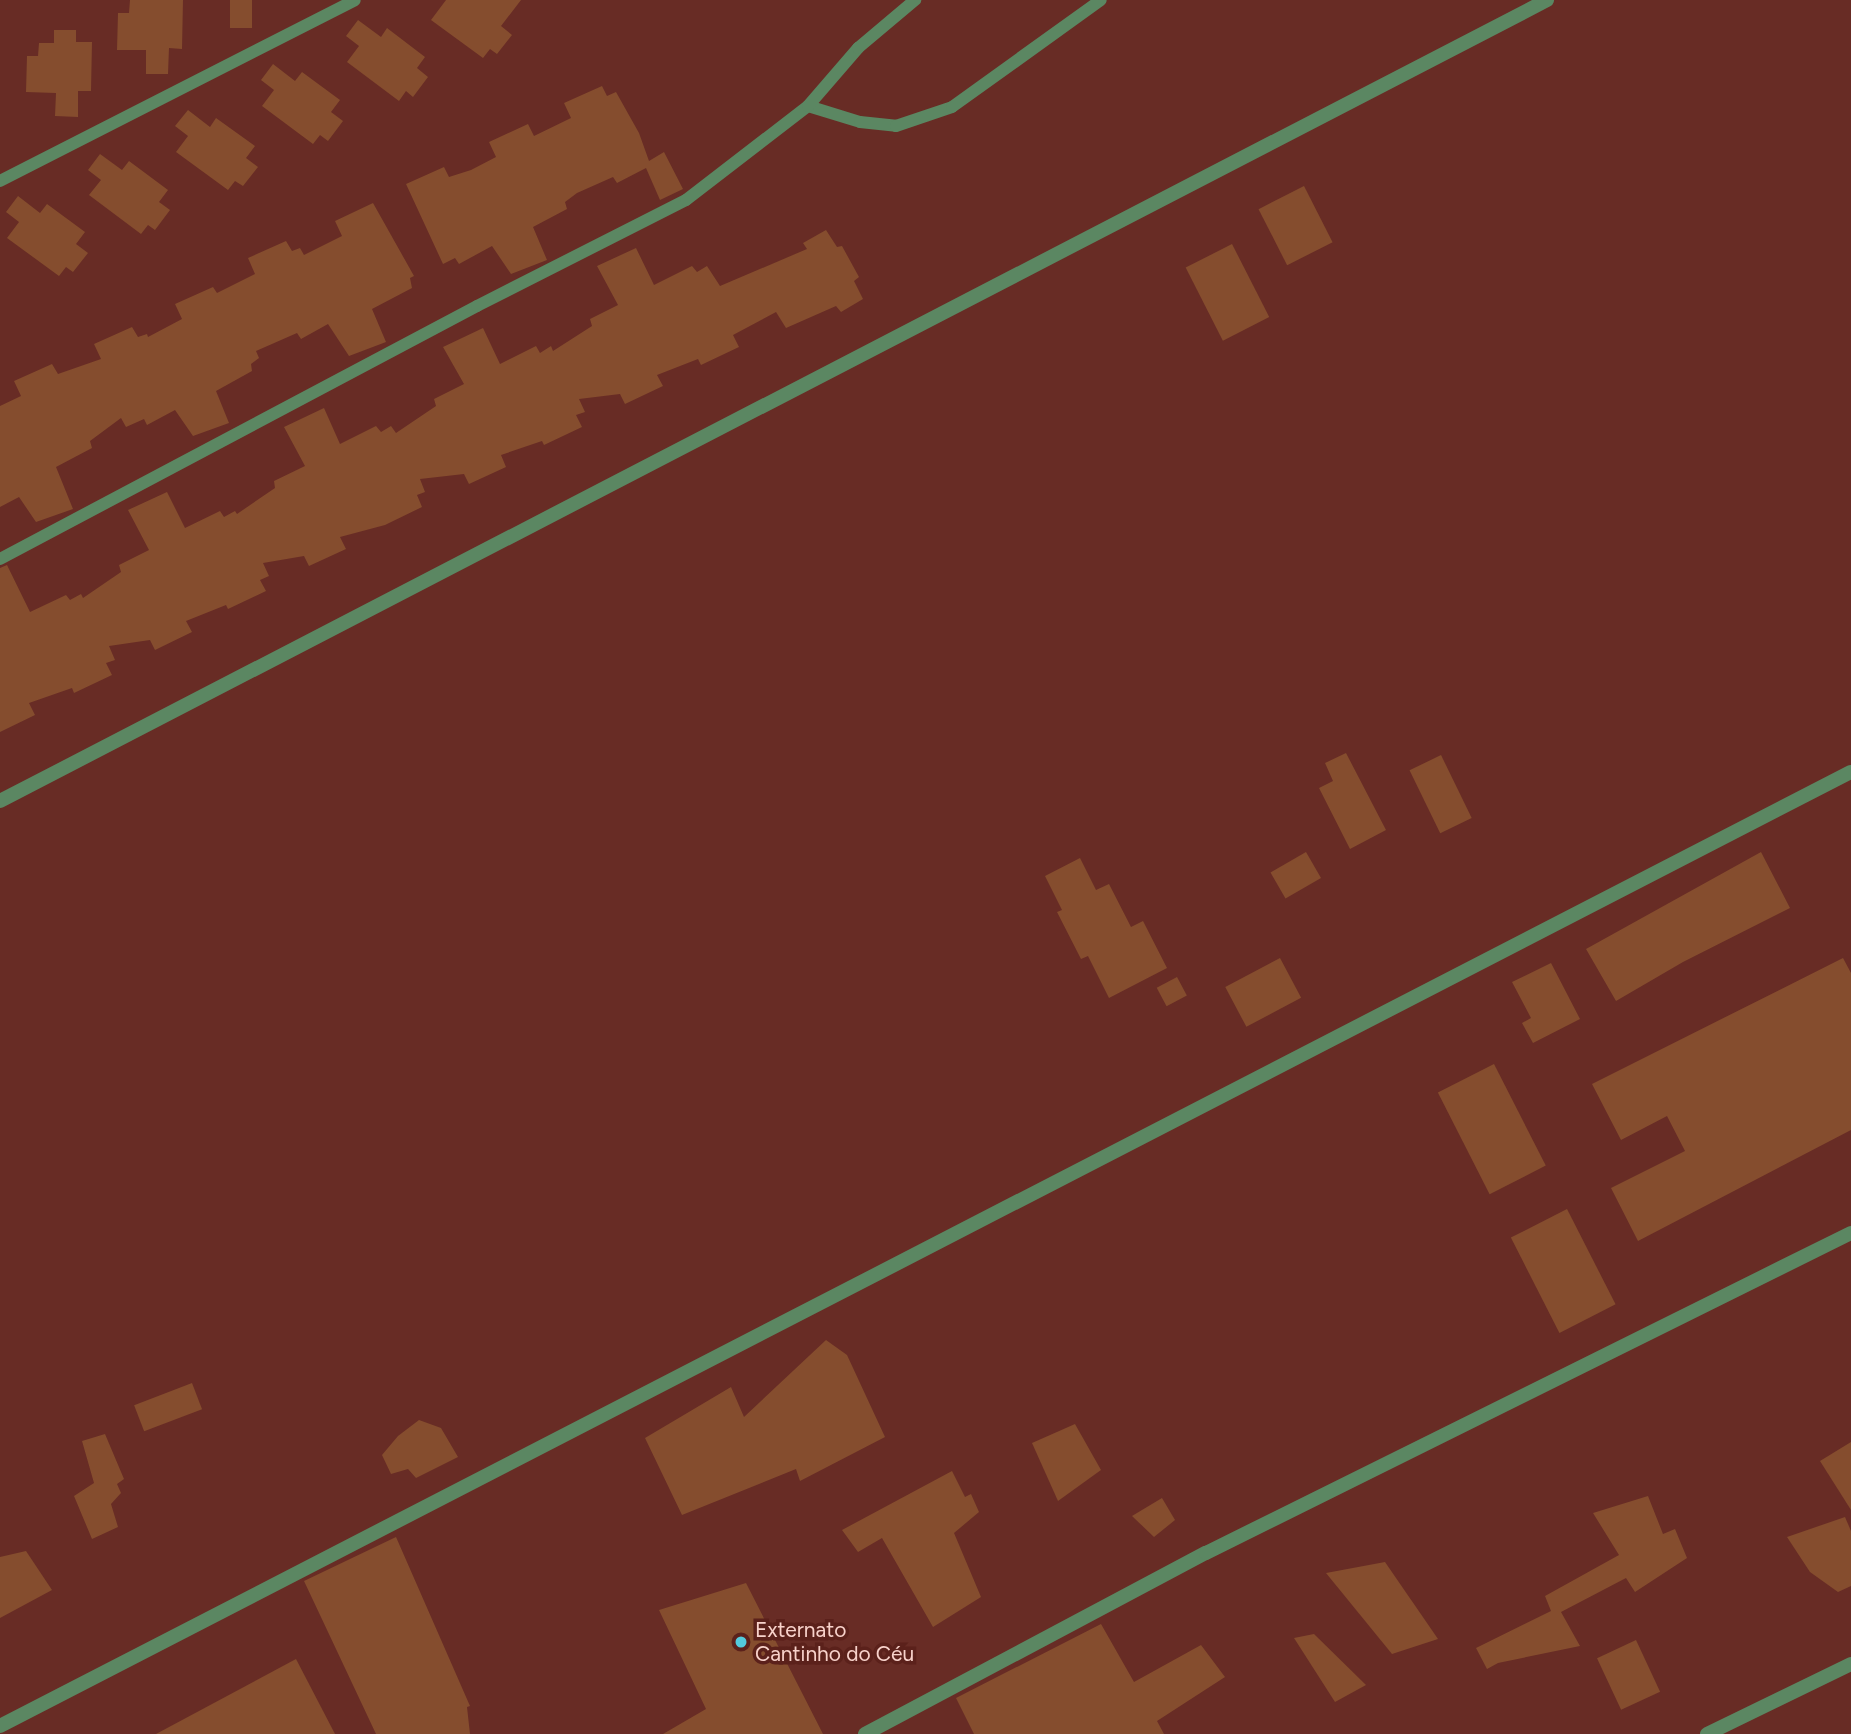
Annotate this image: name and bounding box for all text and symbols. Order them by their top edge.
place label: Externato Cantinho do Céu [755,1617,914,1667]
marker: Externato Cantinho do Céu [733,1634,749,1650]

